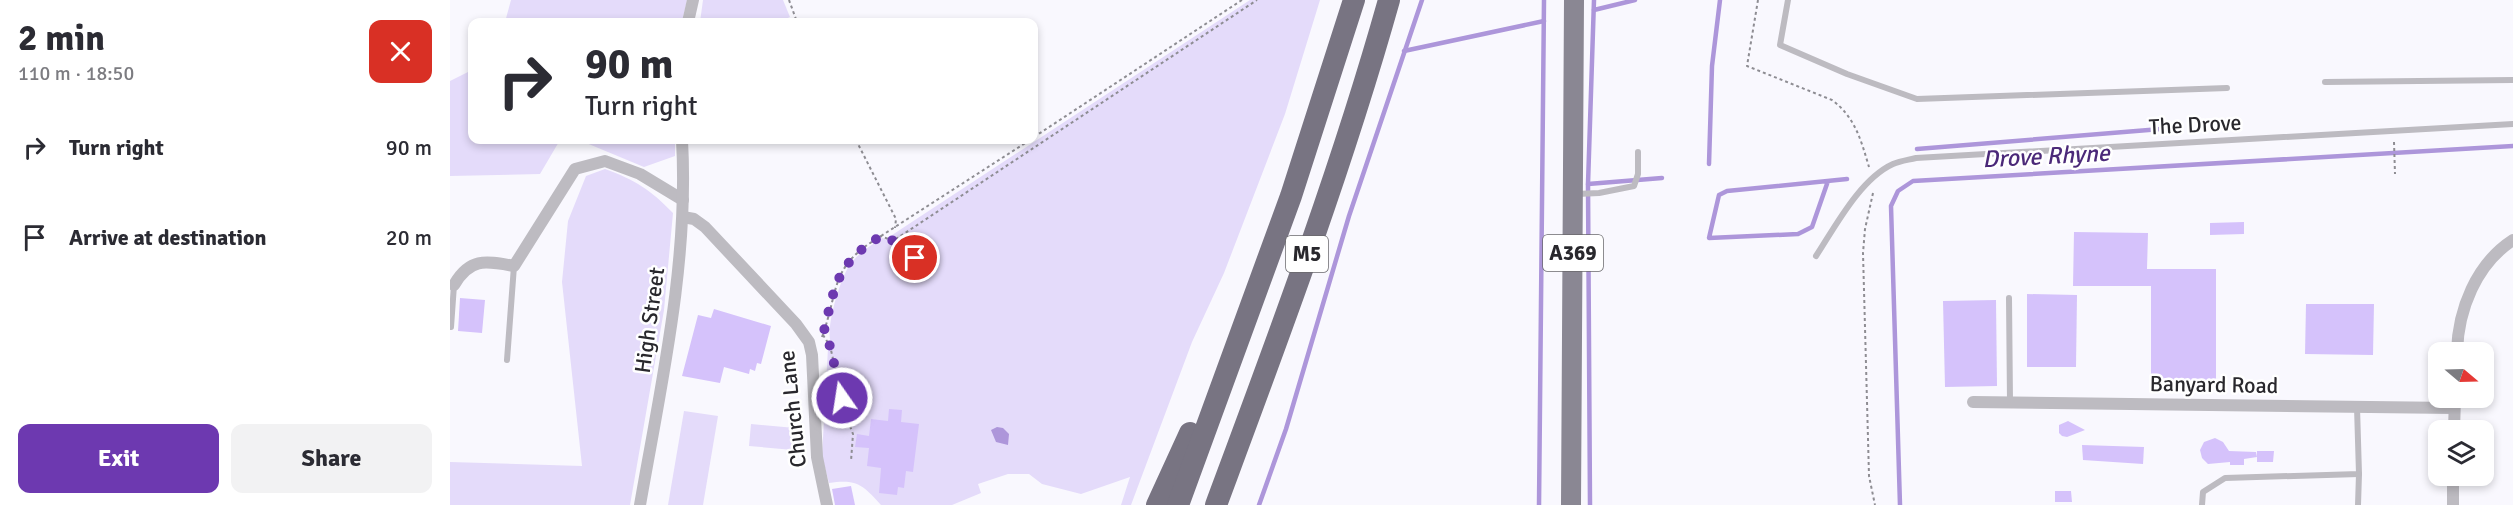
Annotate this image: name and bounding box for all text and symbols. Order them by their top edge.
text: 2 min [18,16,105,61]
button: close [369,20,432,83]
text: 90 m [585,39,674,90]
icon: right [486,42,564,120]
text: 110 m · 18:50 [18,61,134,86]
text: Turn right [585,90,698,123]
street label: The Drove [2148,109,2242,140]
icon: right [18,131,51,164]
text: Turn right [69,134,164,161]
text: 90 m [386,134,432,161]
water label: Drove Rhyne [1982,138,2111,174]
icon: arrive [18,221,51,254]
text: Arrive at destination [69,224,266,251]
text: 20 m [386,224,432,251]
pin [889,232,940,283]
road number: A369 [1543,235,1603,271]
road number: M5 [1286,236,1328,272]
icon: arrive [898,241,931,274]
street label: High Street [629,265,670,375]
north arrow [2428,342,2494,408]
map controls [2428,342,2494,486]
street label: Church Lane [773,349,812,469]
position arrow [810,366,874,430]
street label: Banyard Road [2149,370,2279,399]
button: layers [2428,420,2494,486]
button: Exit [18,424,219,493]
button: Share [231,424,432,493]

